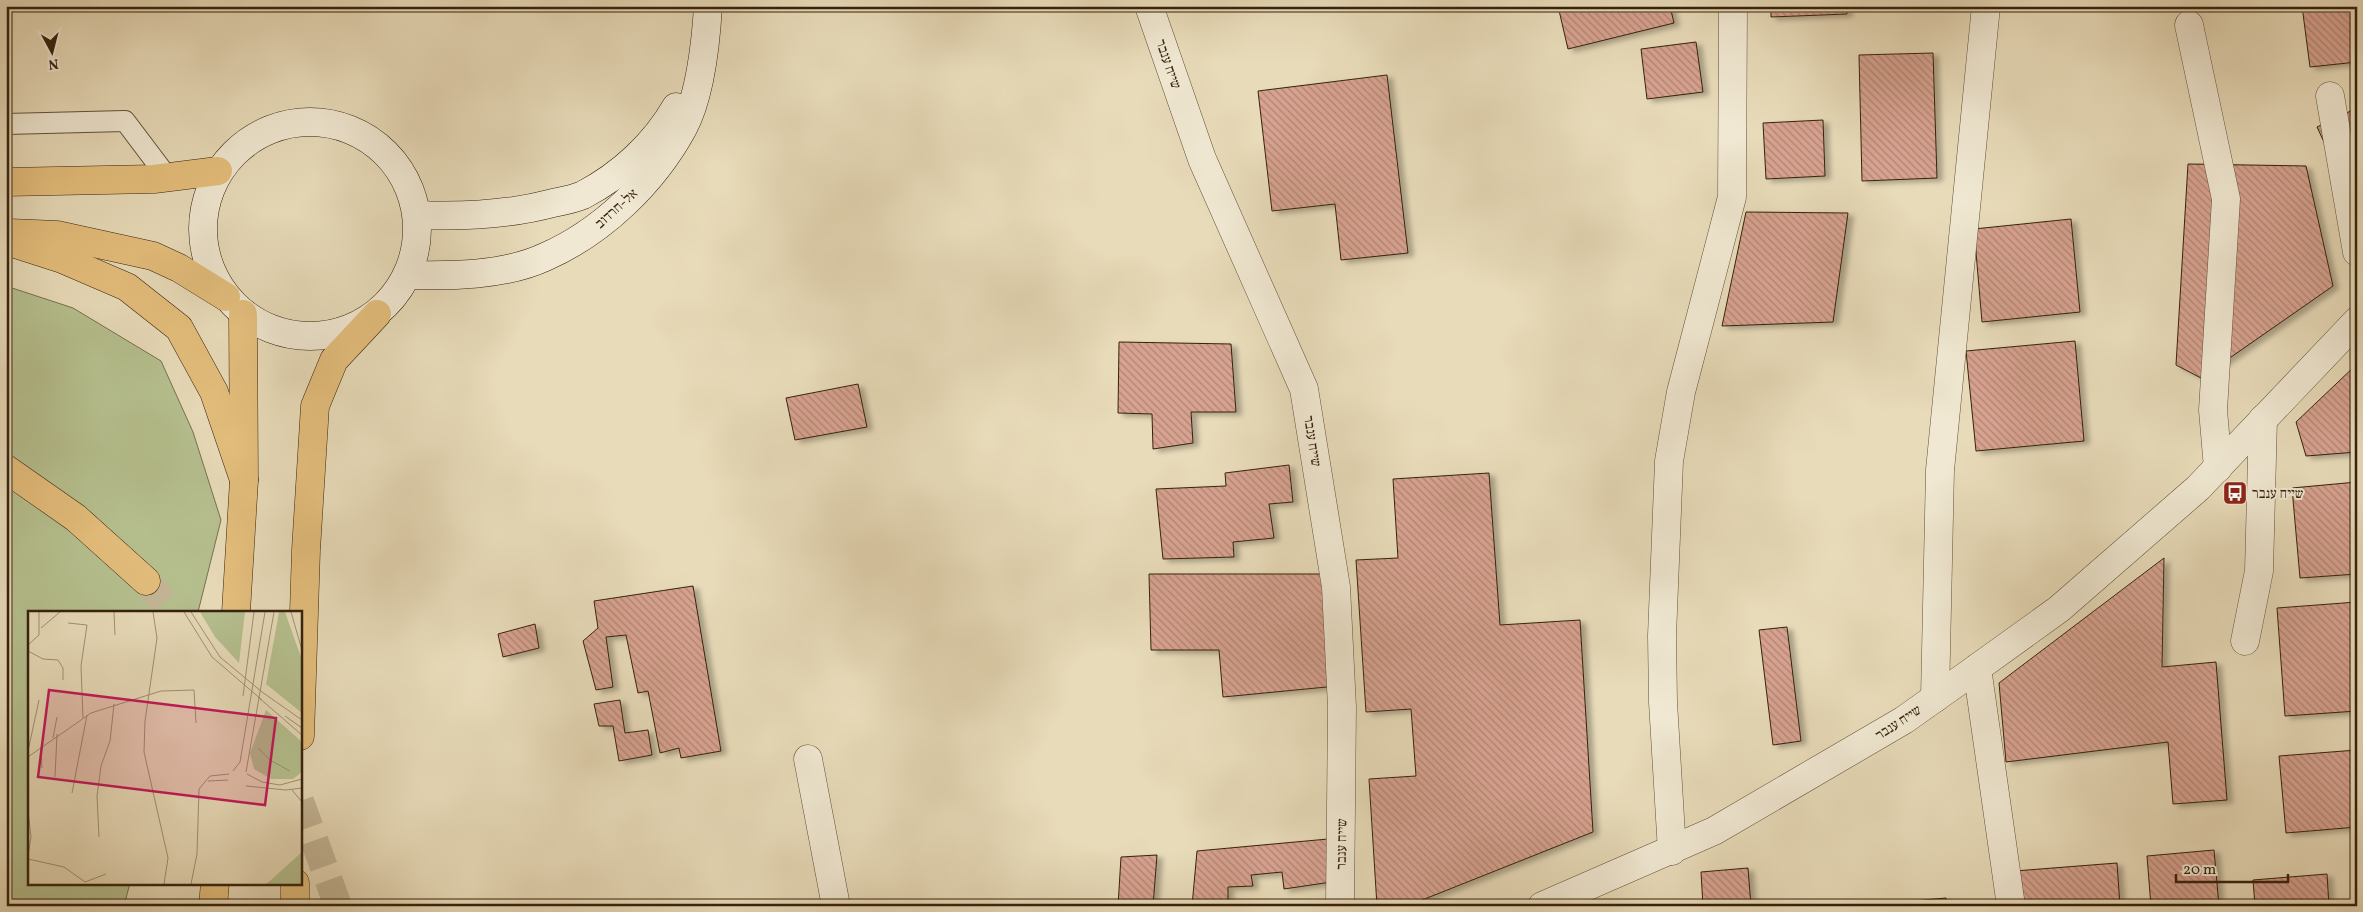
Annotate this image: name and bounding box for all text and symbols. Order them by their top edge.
north arrow [28,28,78,78]
street label: שייח ענבר [1150,37,1185,92]
text: N [47,53,60,73]
street label: אל-חרדוב [592,185,642,233]
street label: שייח ענבר [1298,414,1325,469]
bus stop icon: שייח ענבר [2222,480,2248,506]
place label: שייח ענבר [2252,485,2304,504]
inset map [28,611,301,884]
street label: שייח ענבר [1872,701,1926,745]
street label: שייח ענבר [1333,818,1352,870]
scale bar [2176,852,2288,884]
text: 20 m [2183,860,2216,881]

